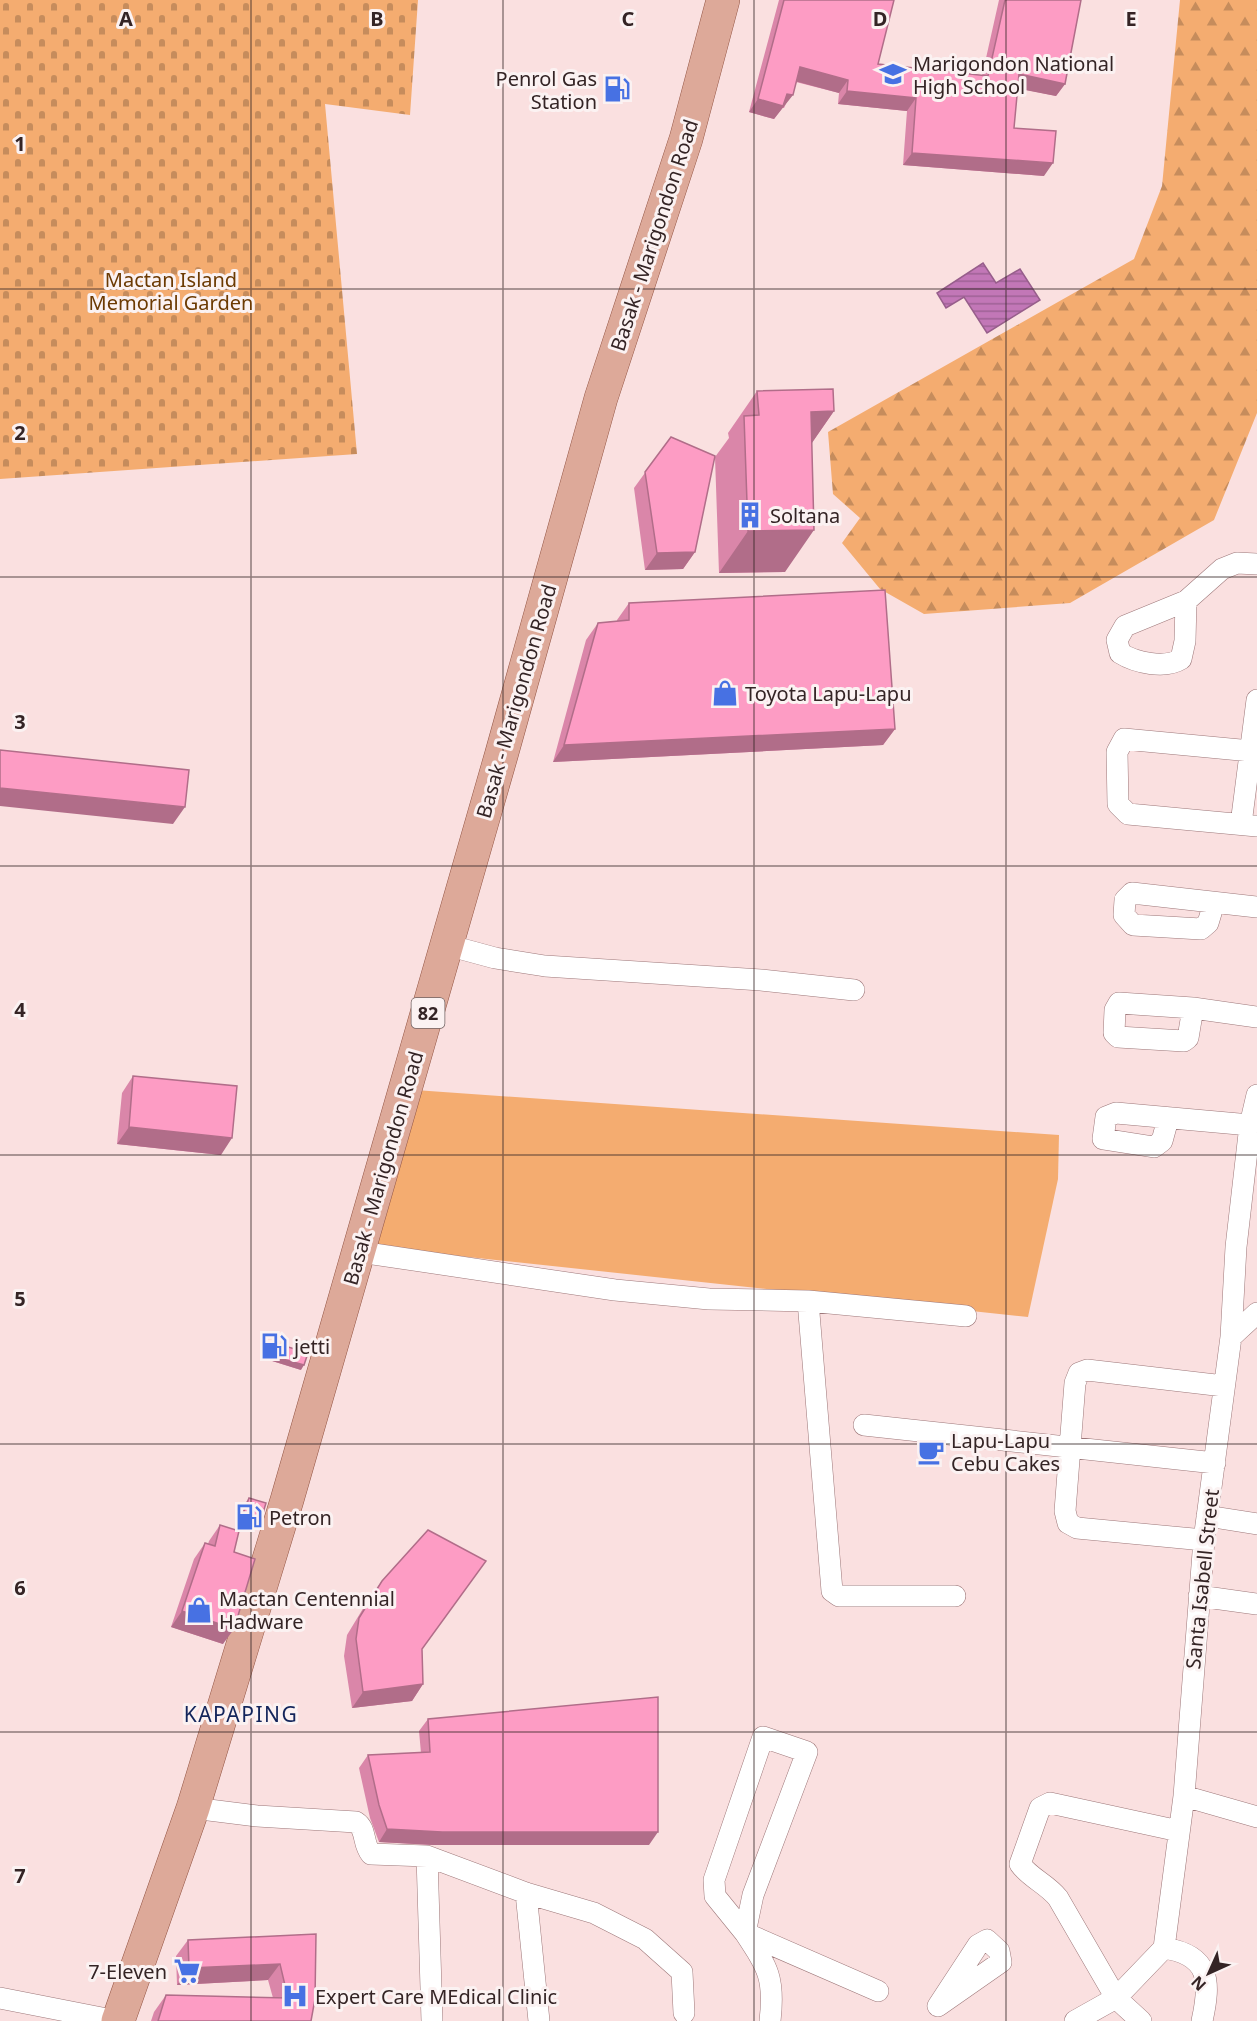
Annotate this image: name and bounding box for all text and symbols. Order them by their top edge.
text: A [119,5,133,32]
text: B [370,5,384,32]
text: C [622,5,635,32]
text: D [873,5,887,32]
text: E [1125,5,1137,32]
place label: Marigondon National High School [913,50,1114,100]
school or university icon: Marigondon National High School [878,59,908,89]
place label: Penrol Gas Station [496,65,597,115]
fuel station icon: Penrol Gas Station [602,74,632,104]
street label: Basak - Marigondon Road [604,116,704,354]
text: 1 [14,130,26,157]
park label: Mactan Island Memorial Garden [89,266,253,316]
text: 2 [14,419,26,446]
building icon: Soltana [735,500,765,530]
place label: Soltana [770,502,840,529]
street label: Basak - Marigondon Road [470,581,562,821]
shop icon: Toyota Lapu-Lapu [710,678,740,708]
place label: Toyota Lapu-Lapu [745,680,912,707]
text: 3 [14,708,26,735]
text: 4 [14,996,26,1023]
road number: 82 [412,998,444,1028]
street label: Basak - Marigondon Road [337,1048,429,1288]
text: 5 [14,1285,26,1312]
fuel station icon: jetti [259,1331,289,1361]
place label: jetti [292,1333,330,1360]
place label: Lapu-Lapu Cebu Cakes [951,1427,1060,1477]
cafe icon: Lapu-Lapu Cebu Cakes [916,1437,946,1467]
street label: Santa Isabell Street [1179,1488,1225,1670]
fuel station icon: Petron [234,1502,264,1532]
place label: Petron [269,1504,332,1531]
text: 6 [14,1574,26,1601]
place label: Mactan Centennial Hadware [219,1585,395,1635]
shop icon: Mactan Centennial Hadware [184,1595,214,1625]
district label: KAPAPING [184,1700,298,1728]
text: 7 [14,1862,26,1889]
north arrow [1179,1943,1239,2003]
supermarket icon: 7-Eleven [172,1956,202,1986]
place label: 7-Eleven [88,1958,167,1985]
text: N [1186,1971,1211,1996]
hospital icon: Expert Care MEdical Clinic [280,1981,310,2011]
place label: Expert Care MEdical Clinic [315,1983,557,2010]

